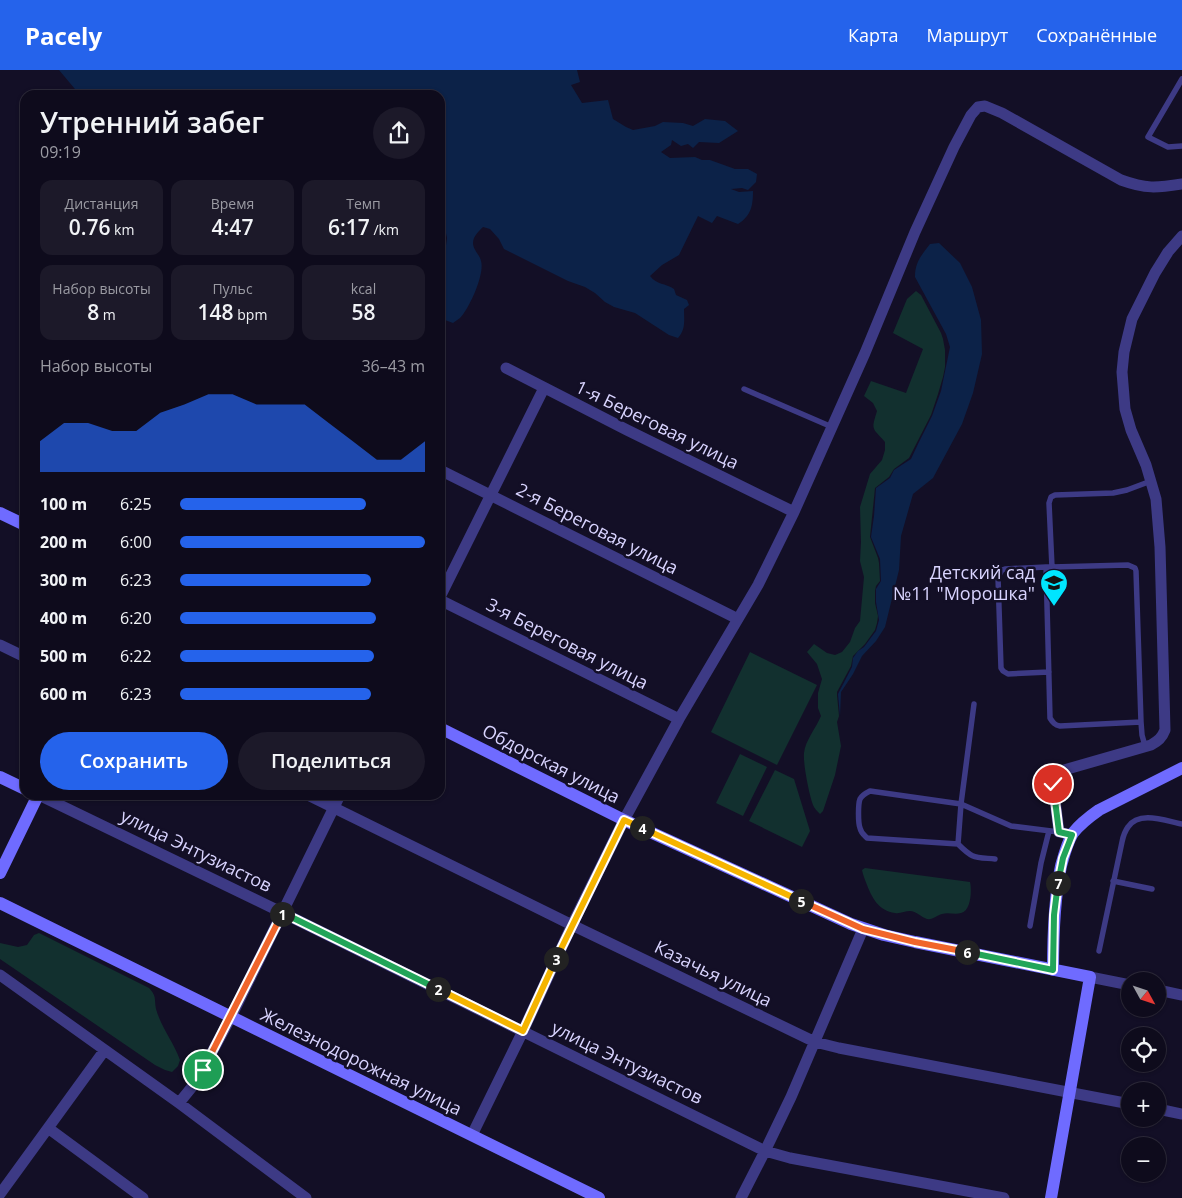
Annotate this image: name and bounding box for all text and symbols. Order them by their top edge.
text: Pacely [25,19,102,52]
text: Карта [848,23,898,47]
text: Маршрут [926,23,1008,47]
text: Сохранённые [1036,23,1157,47]
text: Утренний забег [40,103,264,141]
button: share [373,107,425,159]
text: 09:19 [40,141,81,163]
text: Дистанция [65,194,138,213]
text: Время [211,194,254,213]
text: Темп [346,194,381,213]
text: 0.76 [69,213,110,241]
text: 4:47 [212,213,253,241]
text: 6:17 [328,213,370,241]
text: km [110,220,134,239]
text: /km [370,220,399,239]
text: Набор высоты [52,279,151,298]
text: Пульс [212,279,253,298]
text: kcal [351,279,376,298]
text: 8 [87,298,99,326]
text: 148 [198,298,234,326]
text: 58 [351,298,376,326]
text: m [99,305,116,324]
text: bpm [234,305,267,324]
text: Набор высоты [40,355,152,377]
text: 36–43 m [361,355,425,377]
street label: 1-я Береговая улица [572,374,743,474]
street label: 2-я Береговая улица [512,477,682,579]
text: 100 m [40,493,87,515]
text: 6:25 [120,493,152,515]
text: 200 m [40,531,87,553]
text: 6:00 [120,531,152,553]
place label: Детский сад №11 "Морошка" [893,560,1035,605]
school or university icon: Детский сад №11 "Морошка" [1039,568,1069,607]
text: 300 m [40,569,87,591]
text: 6:23 [120,569,152,591]
street label: 3-я Береговая улица [482,592,652,694]
text: 400 m [40,607,87,629]
text: 6:20 [120,607,152,629]
text: 500 m [40,645,87,667]
text: 6:22 [120,645,152,667]
text: 600 m [40,683,87,705]
text: 6:23 [120,683,152,705]
street label: Обдорская улица [479,718,624,808]
button: Сохранить [40,732,228,790]
button: Поделиться [238,732,425,790]
pin [1032,763,1074,805]
icon: check [1039,770,1067,798]
street label: улица Энтузиастов [117,803,276,897]
pin: 4 [630,816,654,840]
text: 4 [638,819,647,838]
pin: 7 [1046,870,1070,896]
text: 7 [1054,874,1063,893]
pin: 5 [788,888,814,914]
text: 5 [797,892,806,911]
pin: 1 [270,902,294,926]
text: 1 [278,905,287,924]
street label: Казачья улица [651,934,776,1012]
pin: 6 [954,940,980,964]
text: 6 [963,943,972,962]
pin: 3 [544,946,568,972]
text: 3 [552,950,561,969]
north arrow [1121,972,1166,1018]
map controls [1121,972,1166,1182]
pin: 2 [426,976,450,1002]
text: 2 [434,980,443,999]
street label: Железнодорожная улица [257,1002,466,1120]
street label: улица Энтузиастов [548,1015,707,1109]
button: locate [1121,1027,1166,1072]
pin [182,1049,224,1091]
icon: arrive [189,1056,217,1084]
button: + [1121,1082,1166,1127]
button: − [1121,1137,1166,1182]

